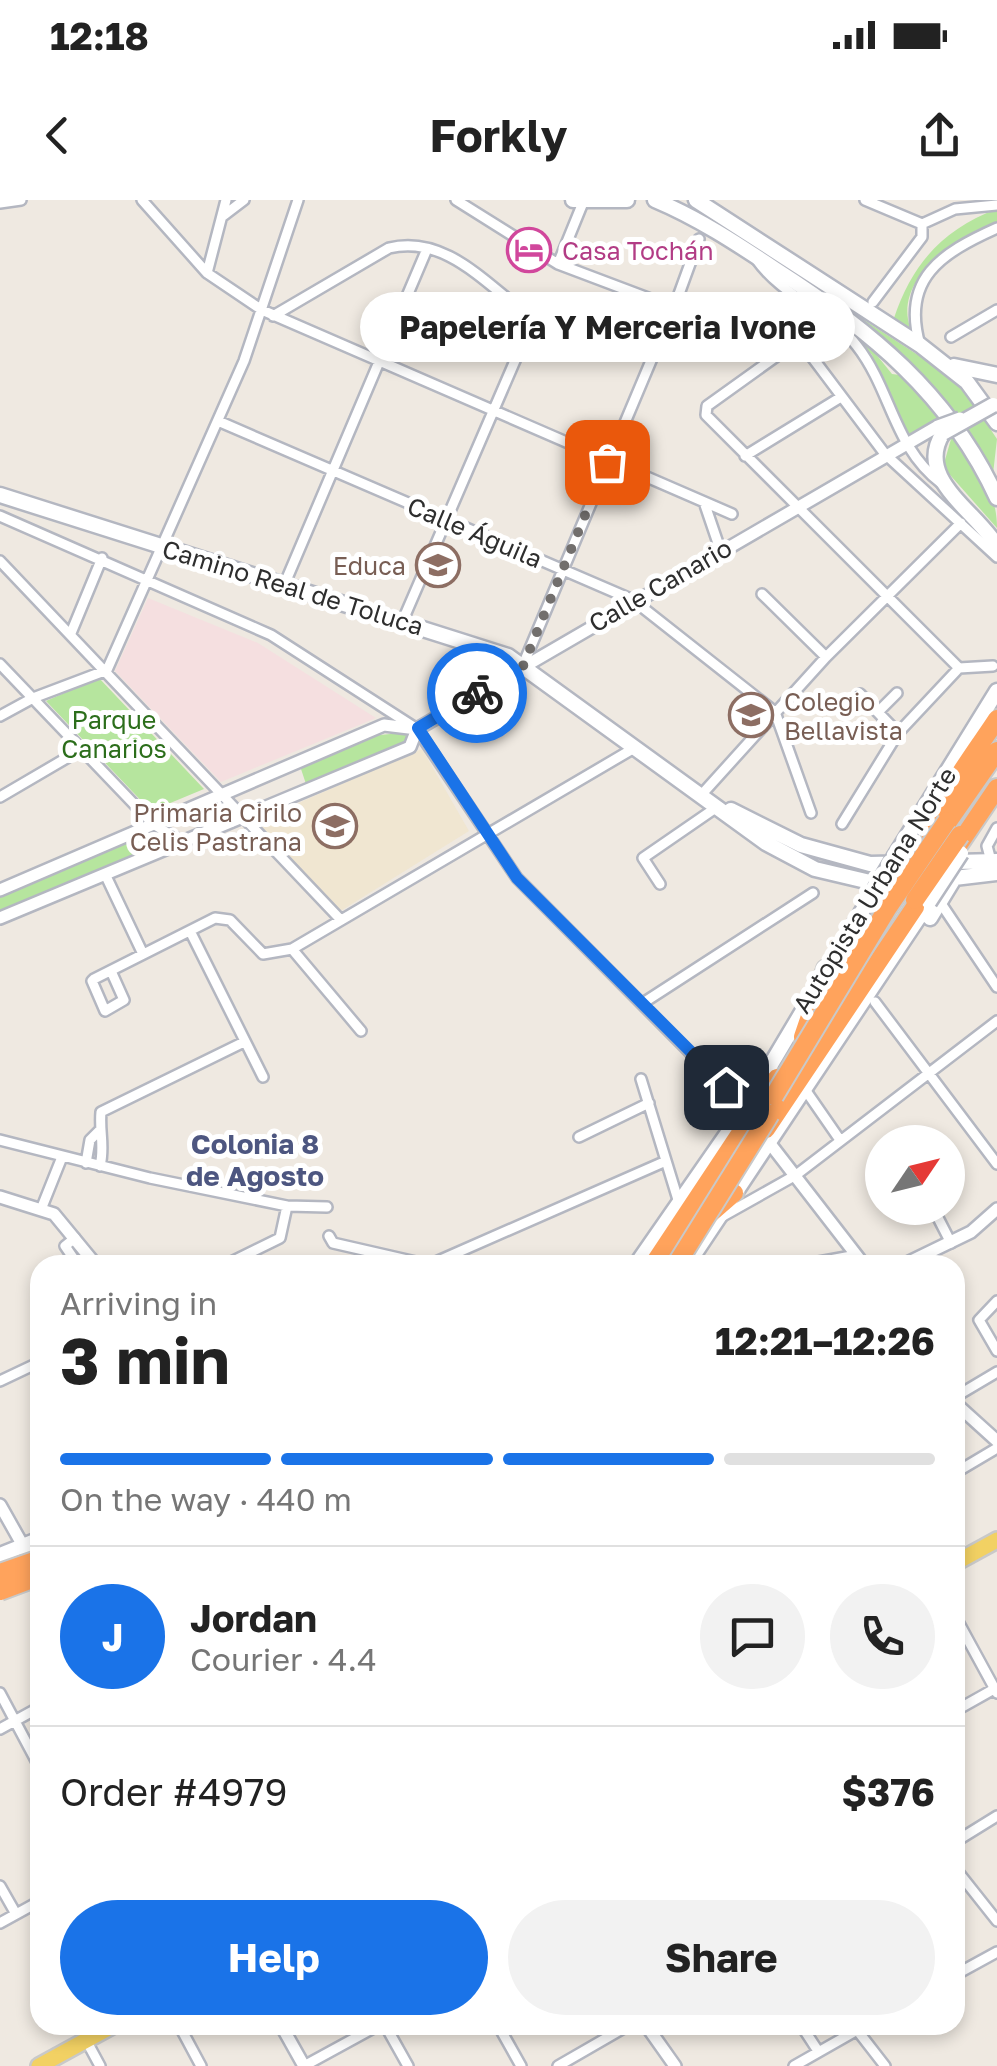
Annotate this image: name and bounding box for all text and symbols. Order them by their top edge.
text: 12:18 [50,13,149,58]
icon: back [30,108,85,163]
text: Forkly [429,108,568,162]
icon: share [912,108,967,163]
hotel icon: Casa Tochán [506,227,552,273]
place label: Casa Tochán [562,235,714,266]
callout: Papelería Y Merceria Ivone [360,292,854,362]
text: Papelería Y Merceria Ivone [399,308,816,346]
pin [565,420,650,505]
icon: bag [580,435,635,490]
street label: Calle Águila [403,490,547,574]
street label: Camino Real de Toluca [159,532,427,642]
street label: Calle Canario [583,532,737,638]
school or university icon: Educa [415,542,461,588]
place label: Educa [333,550,406,581]
courier [427,643,527,743]
icon: bike [450,666,505,721]
place label: Colegio Bellavista [784,686,903,746]
school or university icon: Colegio Bellavista [728,692,774,738]
park label: Parque Canarios [61,704,167,764]
street label: Autopista Urbana Norte [786,761,962,1019]
place label: Primaria Cirilo Celis Pastrana [130,797,302,857]
school or university icon: Primaria Cirilo Celis Pastrana [312,803,358,849]
pin [684,1045,769,1130]
icon: home [699,1060,754,1115]
north arrow [865,1125,965,1225]
map controls [865,1125,965,1225]
district label: Colonia 8 de Agosto [186,1127,324,1192]
text: Arriving in [60,1284,217,1322]
text: 12:21–12:26 [715,1318,935,1363]
text: 3 min [60,1320,230,1398]
text: On the way · 440 m [60,1480,352,1518]
button: chat [700,1584,805,1689]
button: phone [830,1584,935,1689]
text: Jordan [190,1595,317,1640]
text: J [102,1614,123,1659]
text: Courier · 4.4 [190,1640,377,1678]
text: Order #4979 [60,1769,287,1814]
text: $376 [842,1769,935,1814]
button: Help [60,1900,488,2015]
button: Share [508,1900,935,2015]

